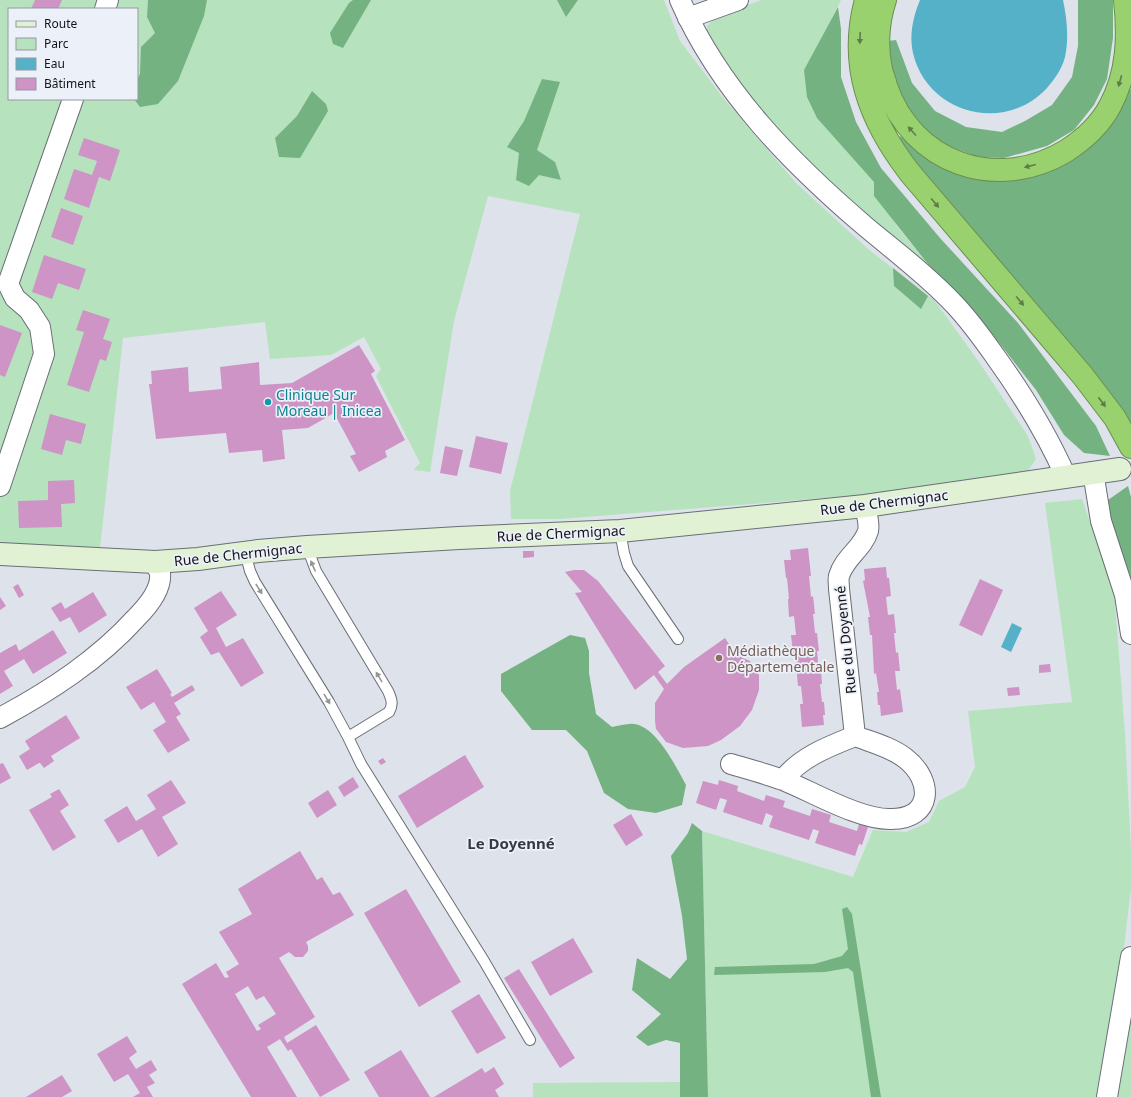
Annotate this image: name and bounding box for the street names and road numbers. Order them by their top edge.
street label: Rue de Chermignac [819,485,949,519]
street label: Rue de Chermignac [496,520,626,546]
street label: Rue de Chermignac [173,538,303,570]
street label: Rue du Doyenné [830,585,860,695]

